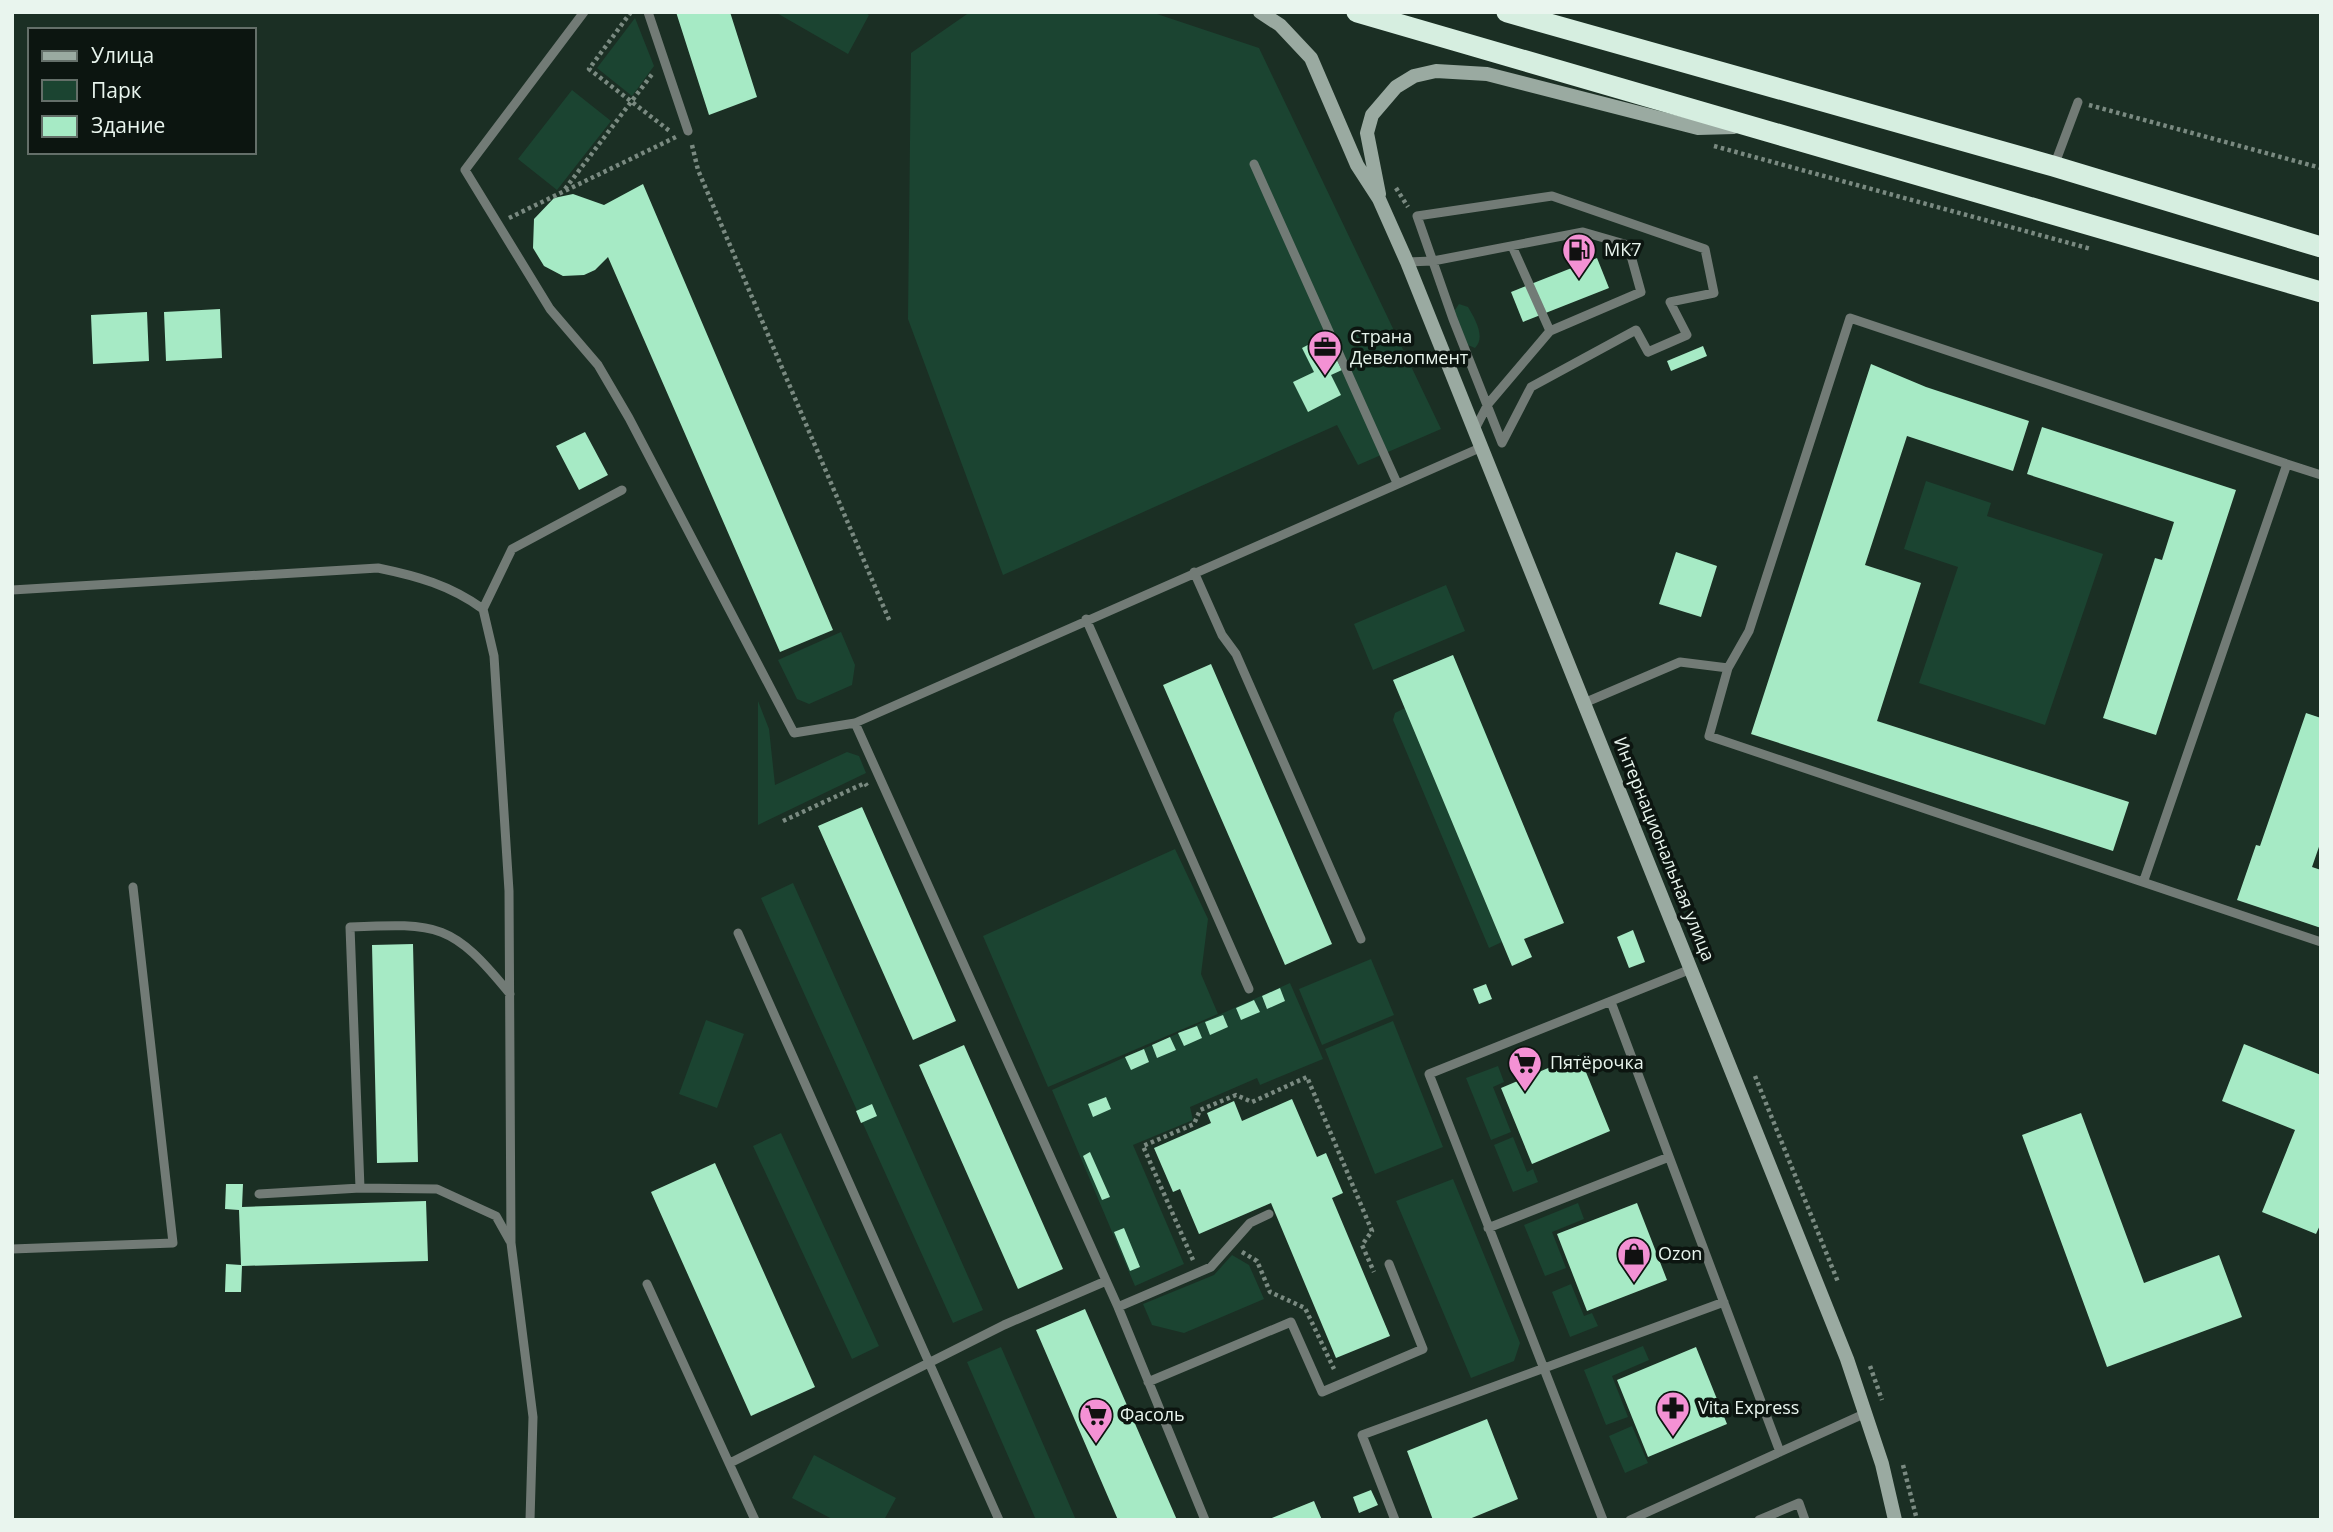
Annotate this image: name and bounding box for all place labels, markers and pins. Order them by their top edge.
fuel station icon: МК7 [1560,231,1598,280]
place label: МК7 [1604,237,1641,261]
place label: Страна Девелопмент [1350,324,1469,369]
office icon: Страна Девелопмент [1306,328,1344,377]
supermarket icon: Пятёрочка [1506,1044,1544,1093]
place label: Пятёрочка [1550,1050,1644,1074]
shop icon: Ozon [1615,1235,1653,1284]
place label: Ozon [1658,1241,1702,1265]
pharmacy icon: Vita Express [1654,1389,1692,1438]
place label: Vita Express [1698,1395,1799,1419]
supermarket icon: Фасоль [1077,1396,1115,1445]
place label: Фасоль [1120,1402,1185,1426]

